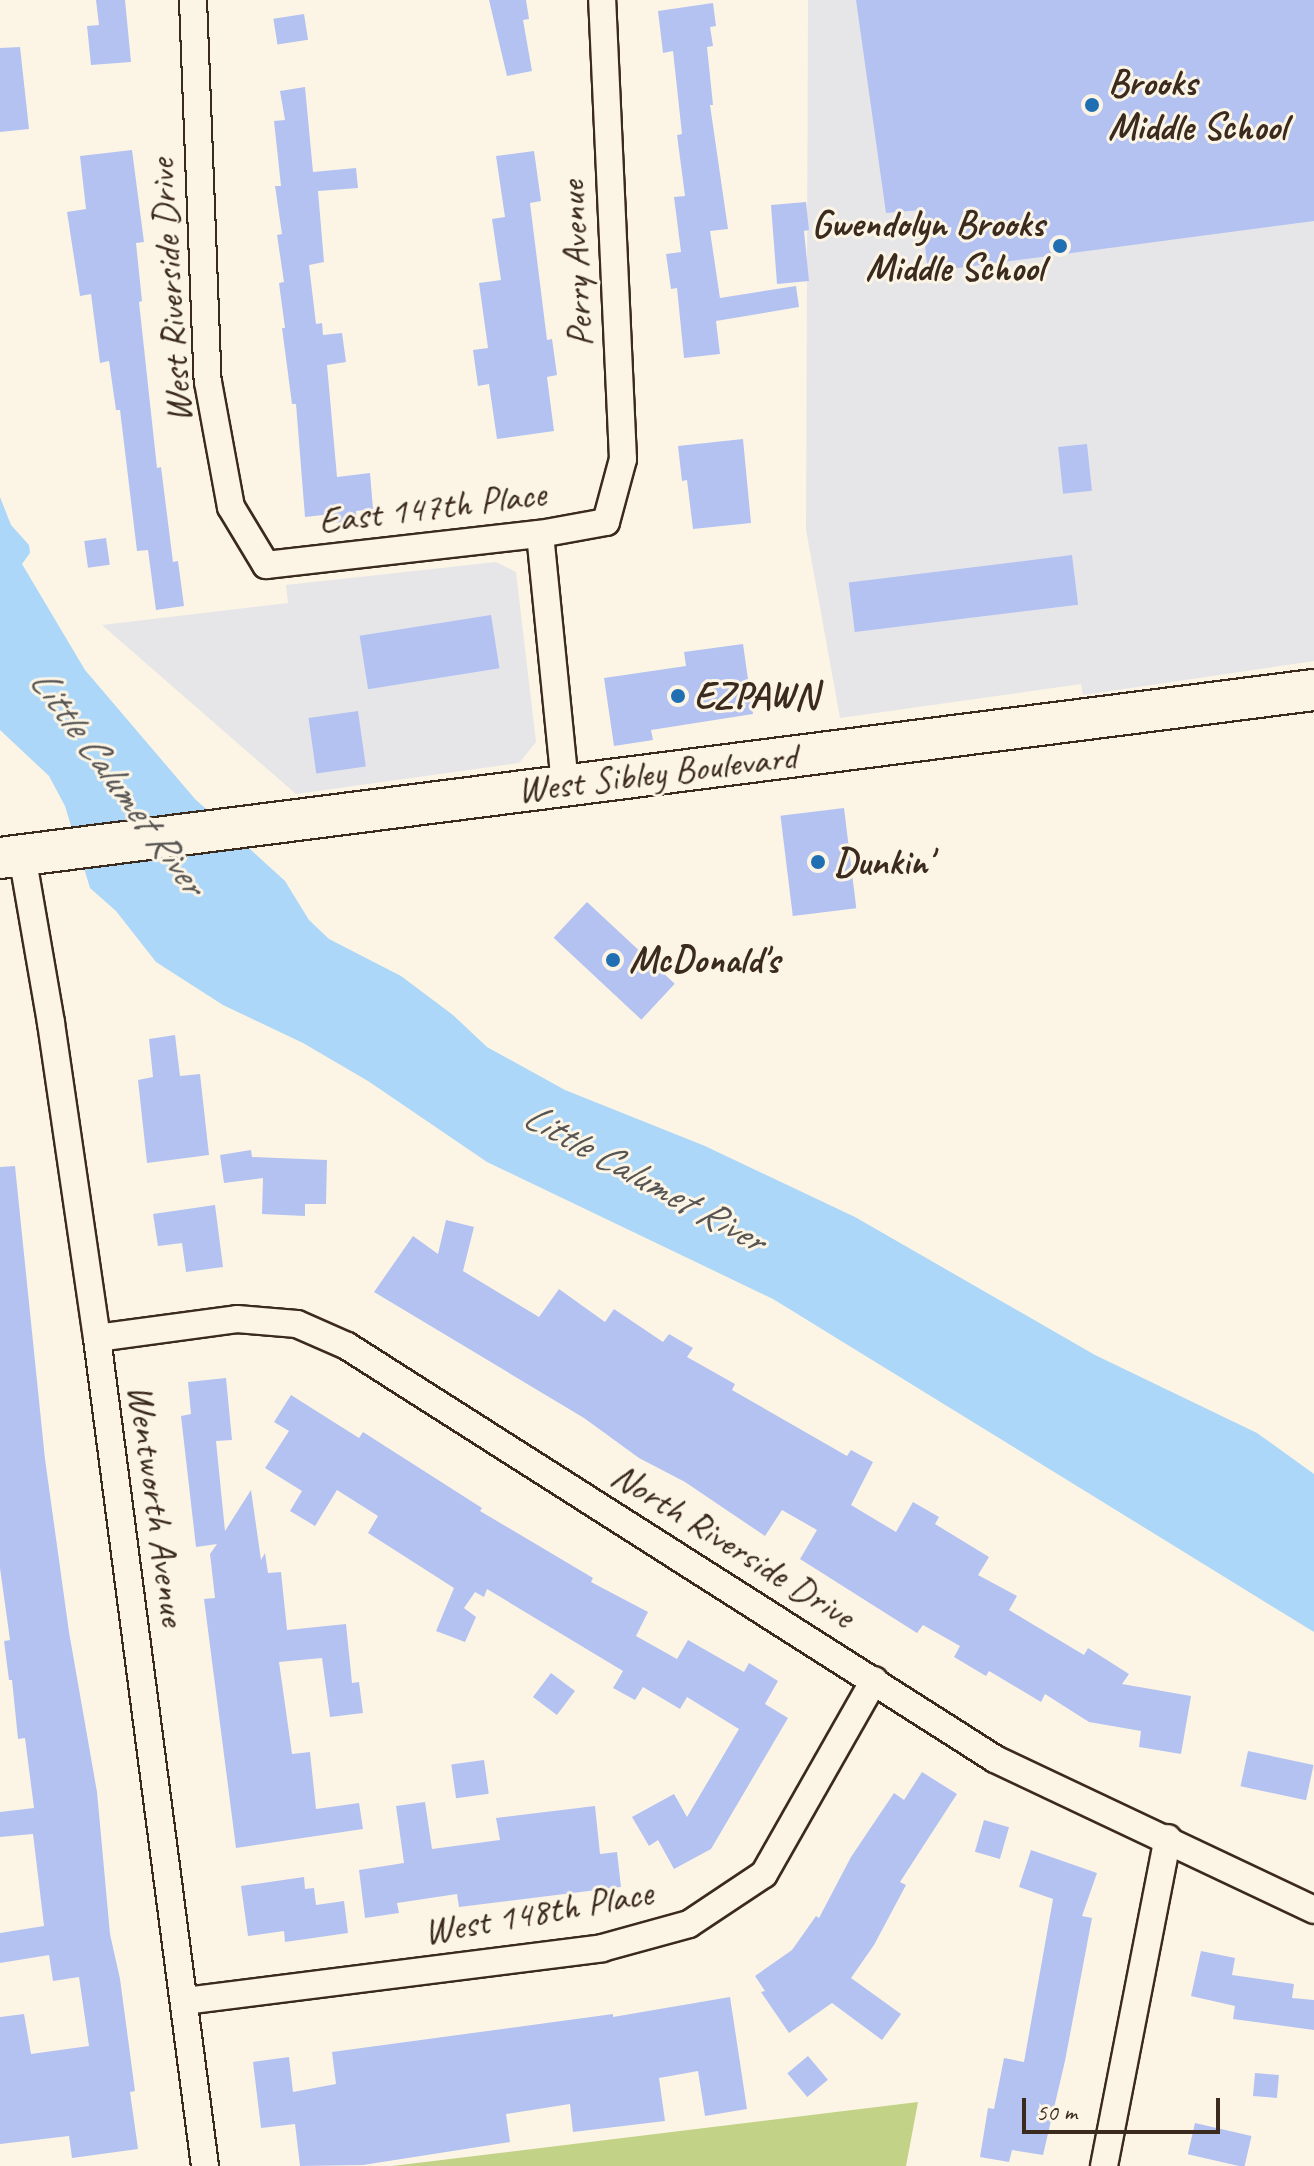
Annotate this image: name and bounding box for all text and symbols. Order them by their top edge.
place label: Brooks Middle School [1108,60,1286,150]
marker: Brooks Middle School [1083,96,1101,114]
street label: West Riverside Drive [138,157,202,425]
street label: Perry Avenue [549,180,603,348]
place label: Gwendolyn Brooks Middle School [811,201,1044,290]
marker: Gwendolyn Brooks Middle School [1051,237,1069,255]
street label: East 147th Place [316,470,548,544]
water label: Little Calumet River [19,658,217,904]
place label: EZPAWN [694,673,818,719]
marker: EZPAWN [669,687,687,705]
street label: West Sibley Boulevard [514,733,800,813]
place label: Dunkin' [834,839,931,885]
marker: Dunkin' [809,853,827,871]
place label: McDonald's [629,937,779,983]
marker: McDonald's [604,951,622,969]
water label: Little Calumet River [515,1091,773,1263]
street label: Wentworth Avenue [118,1382,196,1628]
street label: North Riverside Drive [602,1451,864,1639]
street label: West 148th Place [420,1869,656,1955]
scale bar [1026,2082,1224,2132]
text: 50 m [1036,2097,1077,2127]

